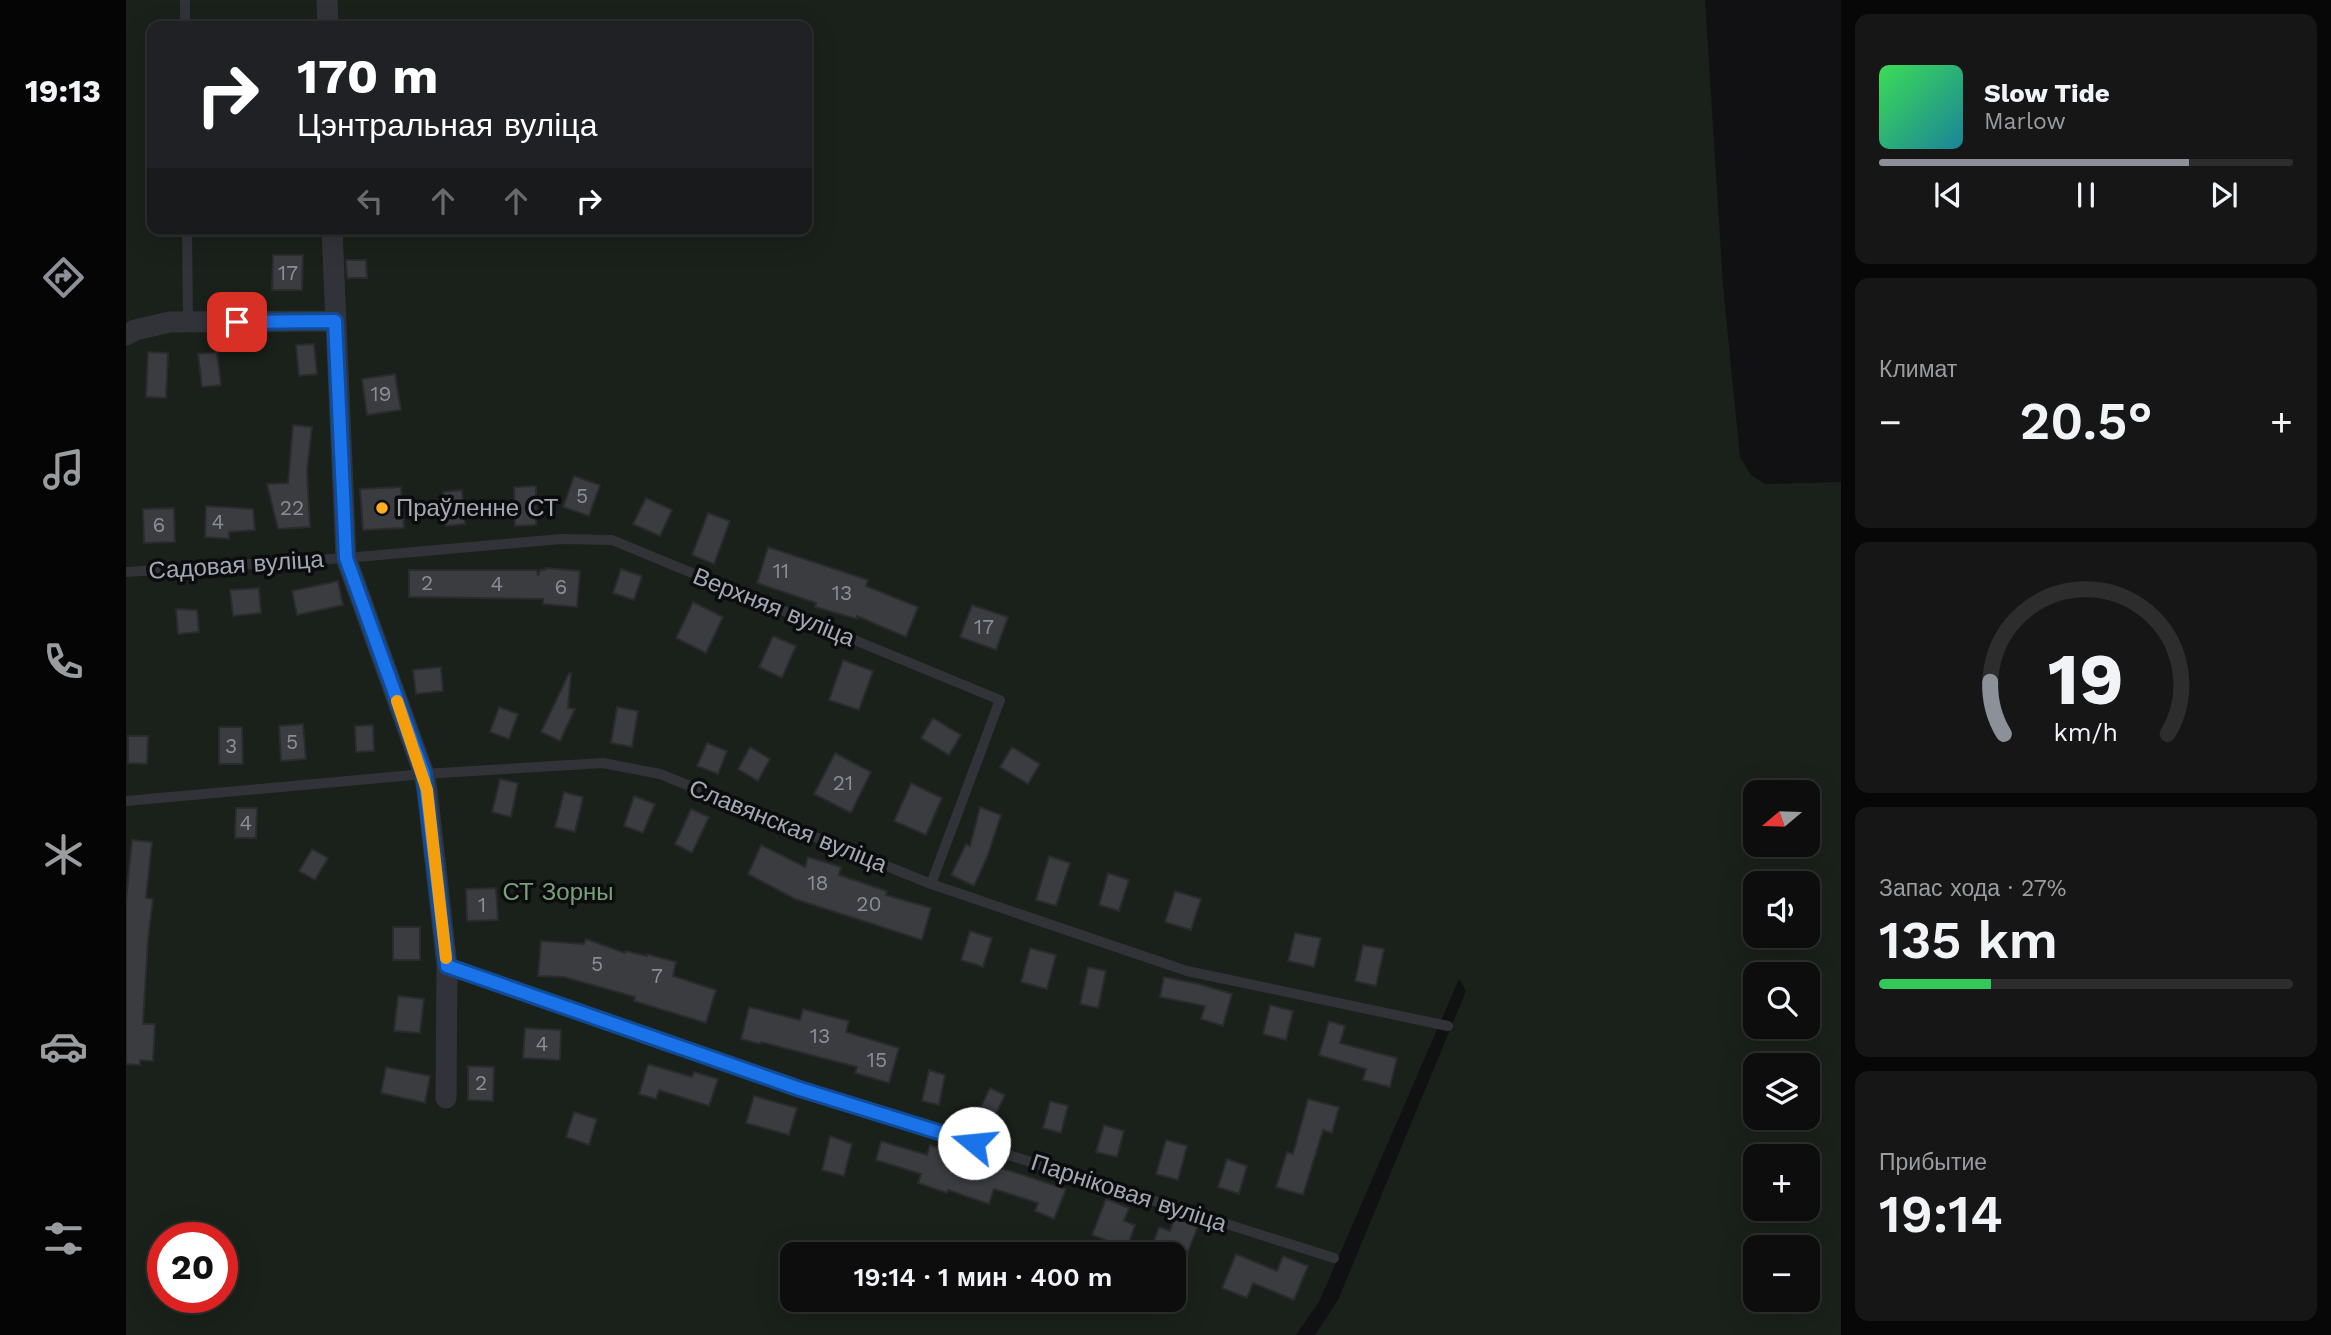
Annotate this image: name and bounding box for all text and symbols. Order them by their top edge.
text: 170 m [297,47,438,105]
icon: right [182,49,273,140]
text: 19:13 [25,72,101,110]
text: Slow Tide [1984,78,2110,108]
text: Цэнтральная вуліца [297,106,597,144]
text: Marlow [1984,108,2066,135]
icon: previous [1929,176,1967,214]
icon: pause [2067,176,2105,214]
icon: next [2205,176,2243,214]
icon: left [351,182,389,220]
icon: ahead [424,182,462,220]
icon: ahead [497,182,535,220]
icon: right [570,182,608,220]
icon: directions [39,253,88,302]
house number: 17 [278,260,298,285]
pin [207,292,267,352]
icon: arrive [218,303,256,341]
text: Климат [1879,356,1957,383]
house number: 19 [370,381,392,406]
text: 20.5° [2020,391,2152,452]
text: − [1879,400,1902,444]
text: + [2270,400,2293,444]
icon: music [39,445,88,494]
house number: 5 [576,483,588,508]
place label: Праўленне СТ [396,494,559,522]
house number: 22 [280,495,304,520]
marker: Праўленне СТ [374,500,390,516]
house number: 4 [212,509,224,534]
house number: 6 [153,512,165,537]
street label: Садовая вуліца [148,545,325,585]
house number: 11 [773,558,789,583]
street label: Верхняя вуліца [689,562,860,652]
house number: 2 [421,570,433,595]
house number: 4 [491,571,503,596]
house number: 6 [555,574,567,599]
house number: 13 [832,580,852,605]
house number: 17 [974,614,994,639]
text: 19 [2048,636,2124,722]
icon: phone [39,637,88,686]
text: km/h [2054,717,2118,746]
house number: 5 [286,729,298,754]
house number: 3 [225,733,237,758]
house number: 21 [833,770,853,795]
street label: Славянская вуліца [685,773,892,879]
north arrow [1743,780,1820,858]
map controls [1743,780,1820,1312]
house number: 4 [240,810,252,835]
icon: climate [39,830,88,879]
house number: 18 [807,870,829,895]
button: sound [1743,871,1820,948]
text: Запас хода · 27% [1879,875,2066,902]
park label: СТ Зорны [502,878,614,906]
house number: 20 [856,891,882,916]
house number: 1 [478,892,486,917]
text: 135 km [1879,910,2058,971]
house number: 5 [591,951,603,976]
button: search [1743,962,1820,1039]
house number: 7 [651,963,663,988]
icon: car [39,1022,88,1071]
house number: 13 [810,1023,830,1048]
house number: 4 [536,1031,548,1056]
house number: 15 [867,1047,887,1072]
button: layers [1743,1053,1820,1130]
house number: 2 [475,1070,487,1095]
position arrow [937,1106,1011,1180]
button: + [1743,1144,1820,1221]
street label: Парніковая вуліца [1028,1148,1231,1238]
text: Прибытие [1879,1149,1987,1176]
text: 19:14 [1879,1184,2003,1245]
icon: filters [39,1214,88,1263]
speed limit sign: 20 [147,1222,238,1313]
button: − [1743,1235,1820,1312]
text: 19:14 · 1 мин · 400 m [854,1262,1112,1292]

